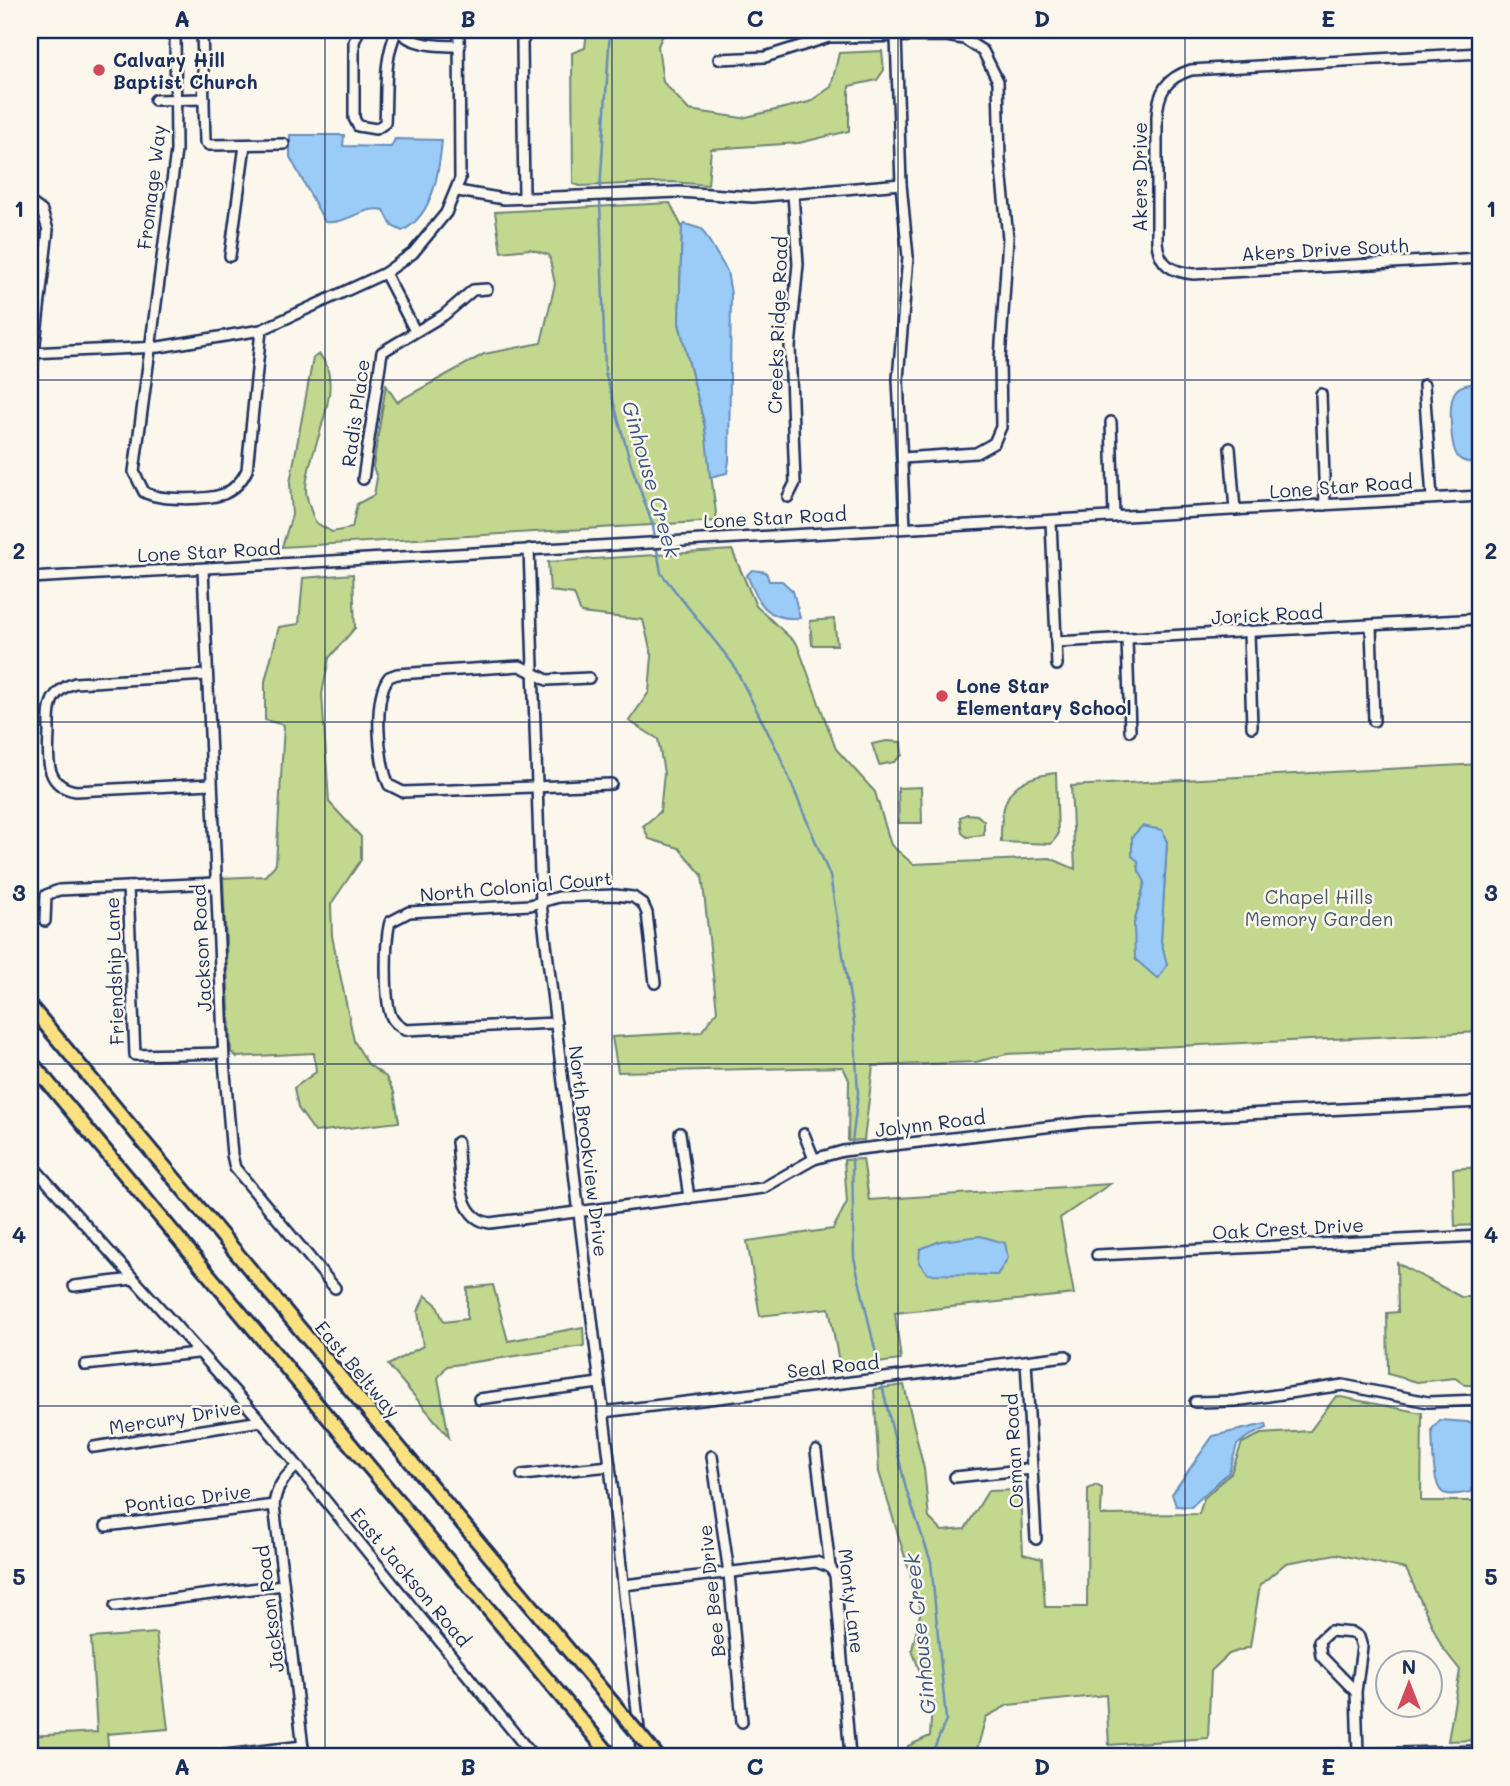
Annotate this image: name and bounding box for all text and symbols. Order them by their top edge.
text: A [174,3,190,33]
text: B [460,3,476,33]
text: C [746,3,764,33]
text: D [1034,3,1050,33]
text: E [1321,3,1335,33]
place label: Calvary Hill Baptist Church [113,47,257,94]
marker: Calvary Hill Baptist Church [91,62,107,78]
street label: Akers Drive [1127,122,1152,232]
street label: Fromage Way [131,123,171,251]
text: 1 [14,193,24,223]
text: 1 [1486,193,1496,223]
street label: Akers Drive South [1241,232,1409,266]
street label: Creeks Ridge Road [761,235,793,415]
street label: Radis Place [335,358,375,468]
water label: Ginhouse Creek [617,397,688,561]
street label: Lone Star Road [1269,469,1413,503]
street label: Lone Star Road [703,501,847,533]
text: 2 [13,535,25,565]
street label: Lone Star Road [137,535,281,567]
text: 2 [1485,535,1497,565]
street label: Jorick Road [1211,599,1323,629]
place label: Lone Star Elementary School [956,673,1132,720]
marker: Lone Star Elementary School [934,688,950,704]
street label: North Colonial Court [419,865,613,907]
text: 3 [12,877,26,907]
text: 3 [1484,877,1498,907]
street label: Jackson Road [185,883,217,1013]
park label: Chapel Hills Memory Garden [1245,884,1393,931]
street label: Friendship Lane [99,897,129,1045]
street label: North Brookview Drive [564,1044,614,1258]
street label: Jolynn Road [873,1104,987,1142]
street label: Oak Crest Drive [1212,1212,1364,1244]
text: 4 [12,1219,26,1249]
text: 4 [1484,1219,1498,1249]
street label: East Beltway [310,1315,406,1423]
street label: Seal Road [786,1349,880,1383]
street label: Osman Road [998,1393,1028,1509]
street label: Mercury Drive [107,1394,243,1440]
street label: Pontiac Drive [124,1478,252,1518]
street label: East Jackson Road [345,1502,477,1652]
street label: Bee Bee Drive [692,1524,730,1658]
street label: Jackson Road [249,1544,289,1674]
street label: Monty Lane [833,1547,871,1655]
water label: Ginhouse Creek [897,1551,941,1716]
text: 5 [12,1561,26,1591]
text: 5 [1484,1561,1498,1591]
north arrow [1374,1650,1444,1720]
text: N [1402,1654,1416,1679]
text: A [174,1751,190,1781]
text: B [460,1751,476,1781]
text: C [746,1751,764,1781]
text: D [1034,1751,1050,1781]
text: E [1321,1751,1335,1781]

